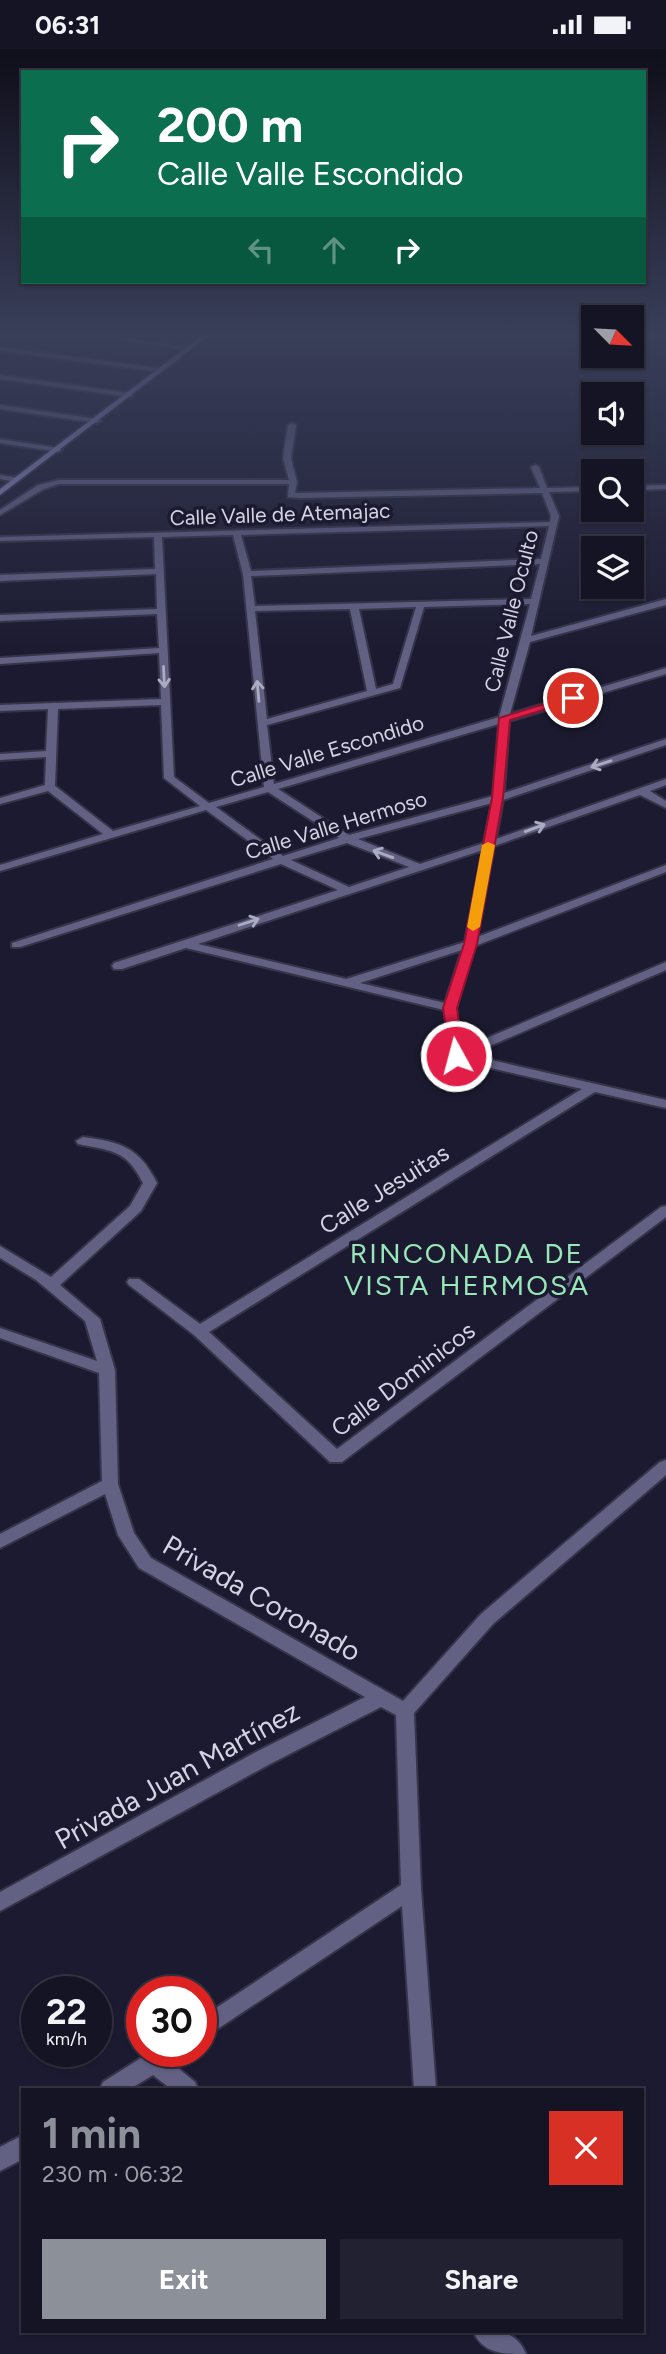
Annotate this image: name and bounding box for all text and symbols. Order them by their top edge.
text: 06:31 [35,9,100,41]
text: 200 m [157,95,303,154]
icon: right [42,98,133,189]
text: Calle Valle Escondido [157,155,464,193]
icon: left [242,231,280,269]
icon: ahead [315,231,353,269]
icon: right [388,231,426,269]
north arrow [581,305,644,367]
map controls [581,305,644,599]
button: sound [581,382,644,445]
button: search [581,459,644,522]
street label: Calle Valle de Atemajac [169,498,391,530]
street label: Calle Valle Oculto [479,527,543,695]
button: layers [581,536,644,599]
one-way arrow [158,665,171,688]
pin [543,668,603,728]
icon: arrive [554,679,592,717]
one-way arrow [251,680,264,703]
street label: Calle Valle Escondido [227,710,427,792]
one-way arrow [591,759,613,771]
street label: Calle Valle Hermoso [242,786,430,864]
one-way arrow [524,821,546,833]
one-way arrow [372,847,394,859]
one-way arrow [238,915,260,928]
position arrow [419,1019,493,1093]
street label: Calle Jesuitas [314,1138,454,1240]
district label: RINCONADA DE VISTA HERMOSA [344,1236,590,1302]
street label: Calle Dominicos [325,1315,481,1443]
street label: Privada Coronado [157,1528,367,1668]
street label: Privada Juan Martínez [49,1694,305,1856]
speed limit sign: 30 [126,1976,217,2067]
text: 22 [46,1991,87,2033]
text: km/h [46,2028,87,2050]
text: 1 min [42,2108,141,2159]
button: close [549,2111,623,2185]
text: 230 m · 06:32 [42,2160,184,2188]
button: Exit [42,2239,326,2319]
button: Share [340,2239,623,2319]

